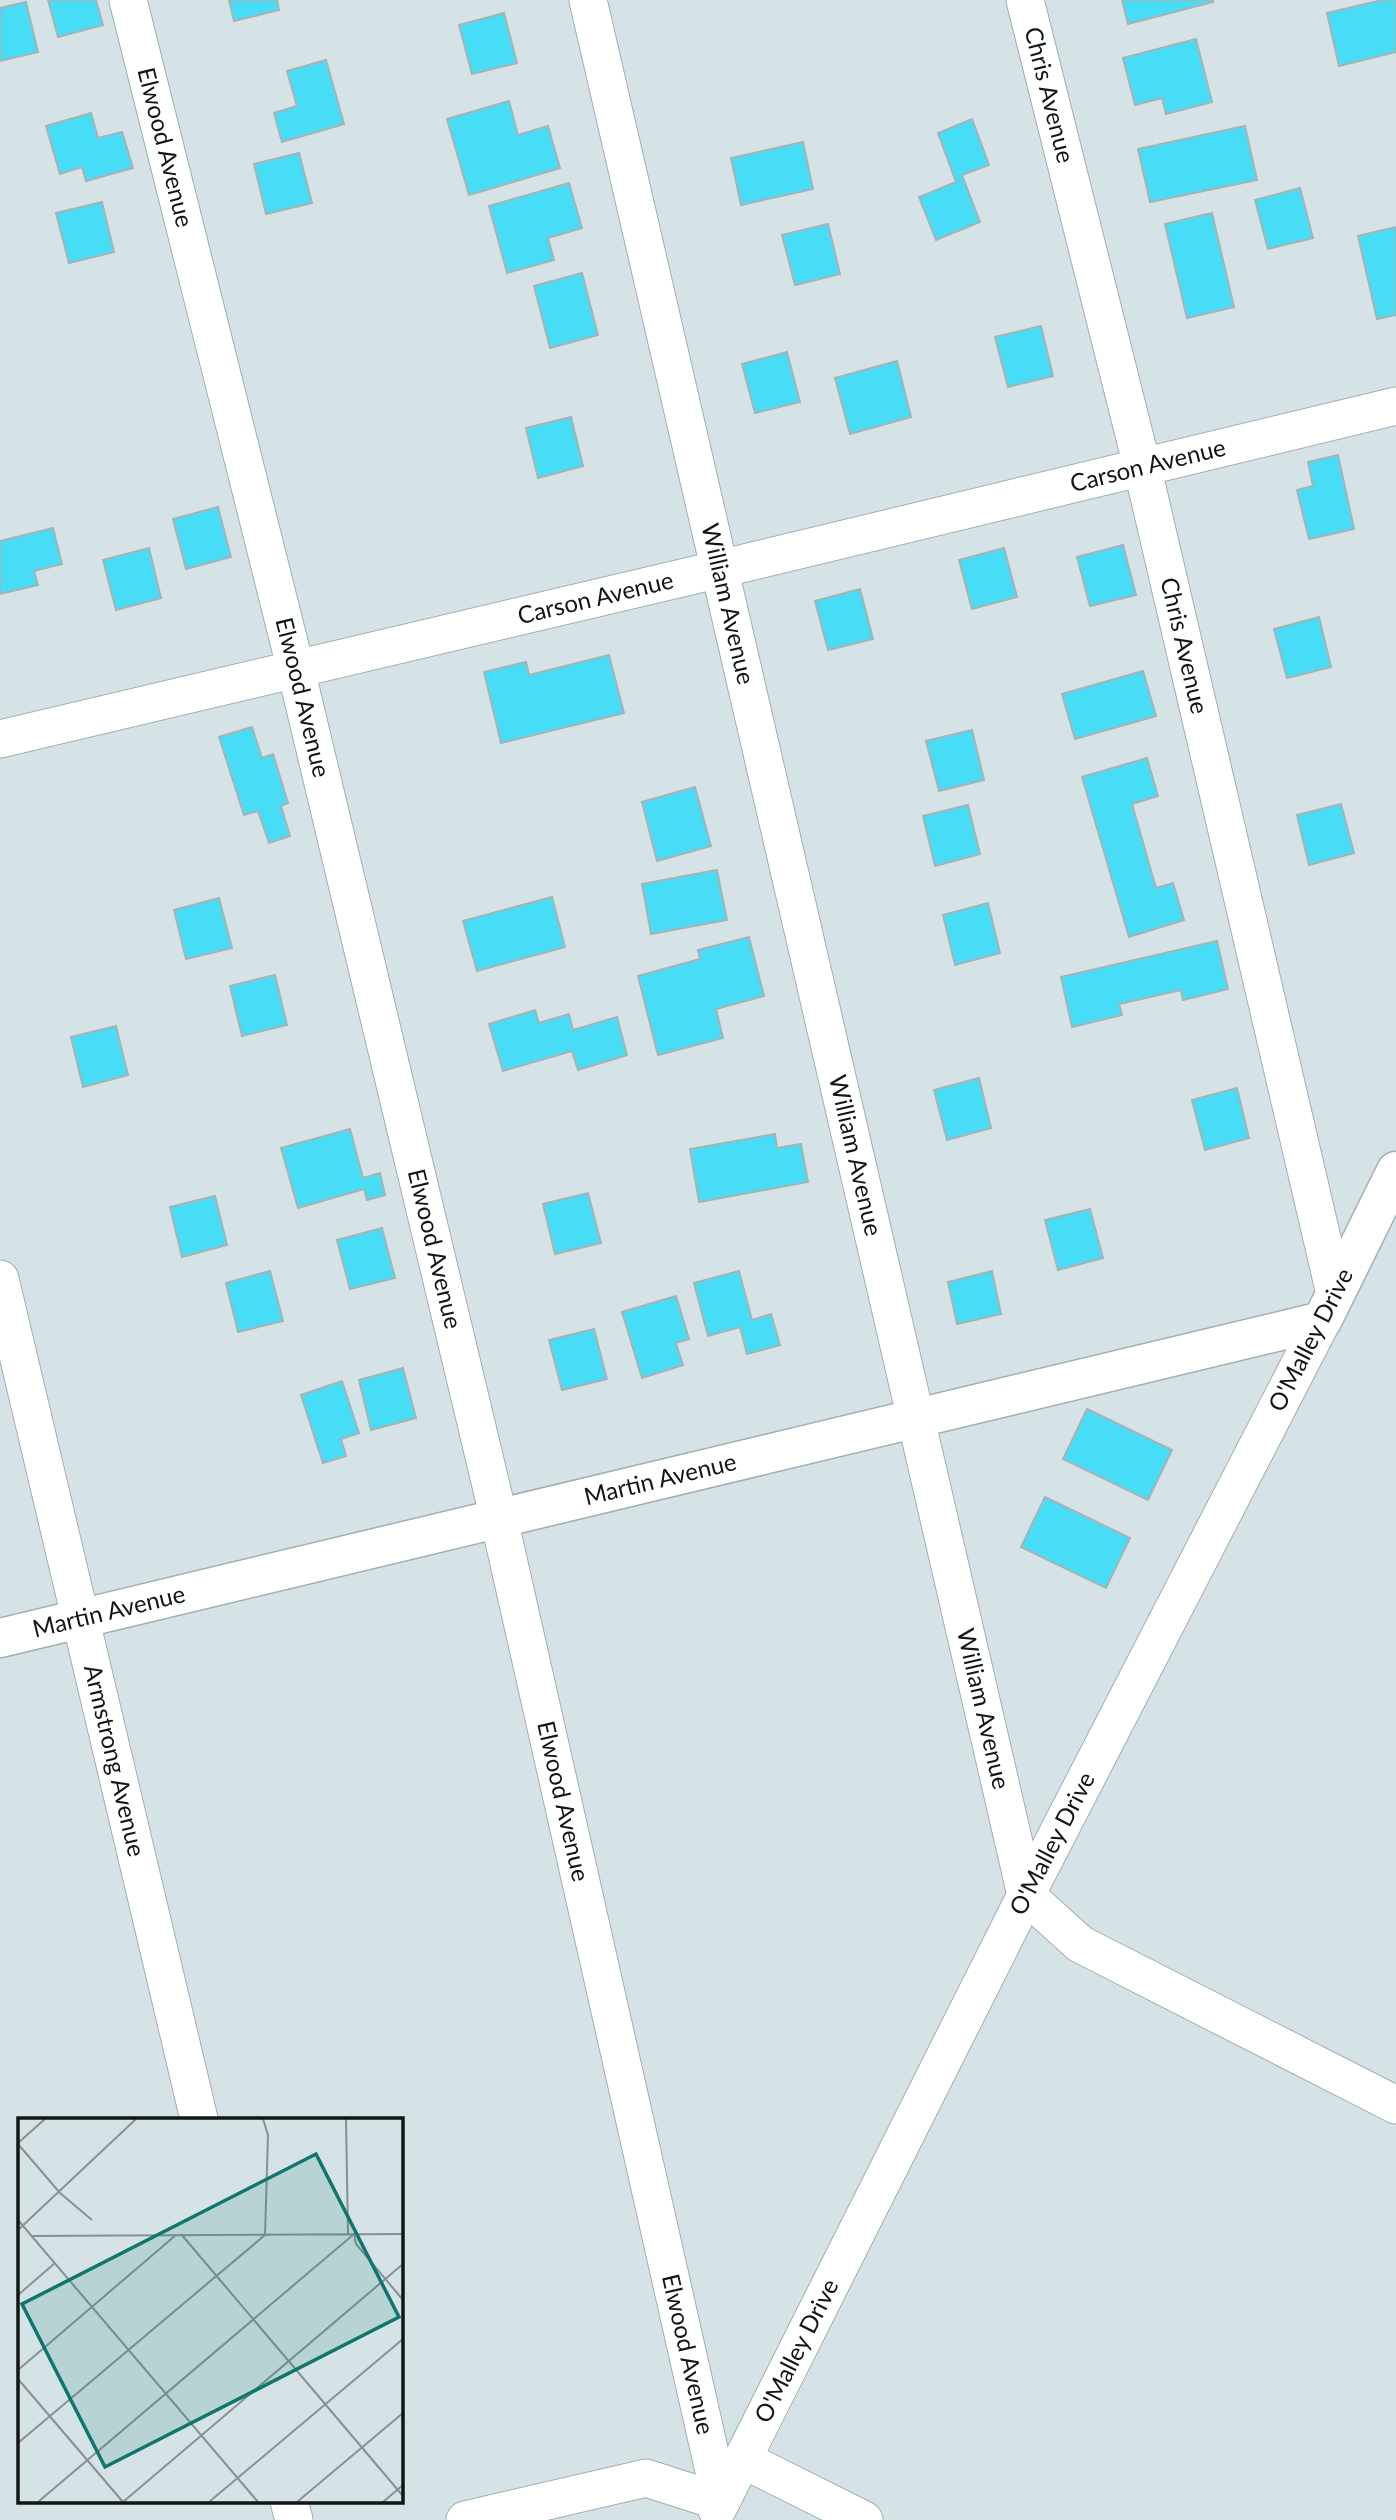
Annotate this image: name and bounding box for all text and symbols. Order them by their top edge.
street label: Chris Avenue [1019,24,1081,166]
street label: Elwood Avenue [132,64,200,230]
street label: Carson Avenue [1067,432,1228,497]
street label: William Avenue [696,520,762,687]
street label: Carson Avenue [515,565,676,629]
street label: Chris Avenue [1155,574,1215,716]
street label: Elwood Avenue [270,614,337,780]
street label: William Avenue [824,1072,889,1238]
street label: Elwood Avenue [403,1166,469,1332]
street label: O'Malley Drive [1261,1263,1358,1416]
street label: Martin Avenue [581,1446,739,1510]
street label: Martin Avenue [29,1578,188,1643]
street label: William Avenue [952,1625,1017,1792]
street label: Armstrong Avenue [79,1661,152,1859]
street label: Elwood Avenue [532,1718,596,1884]
street label: O'Malley Drive [1002,1767,1100,1919]
inset map [18,2118,402,2502]
street label: Elwood Avenue [657,2271,721,2437]
street label: O'Malley Drive [747,2274,844,2427]

